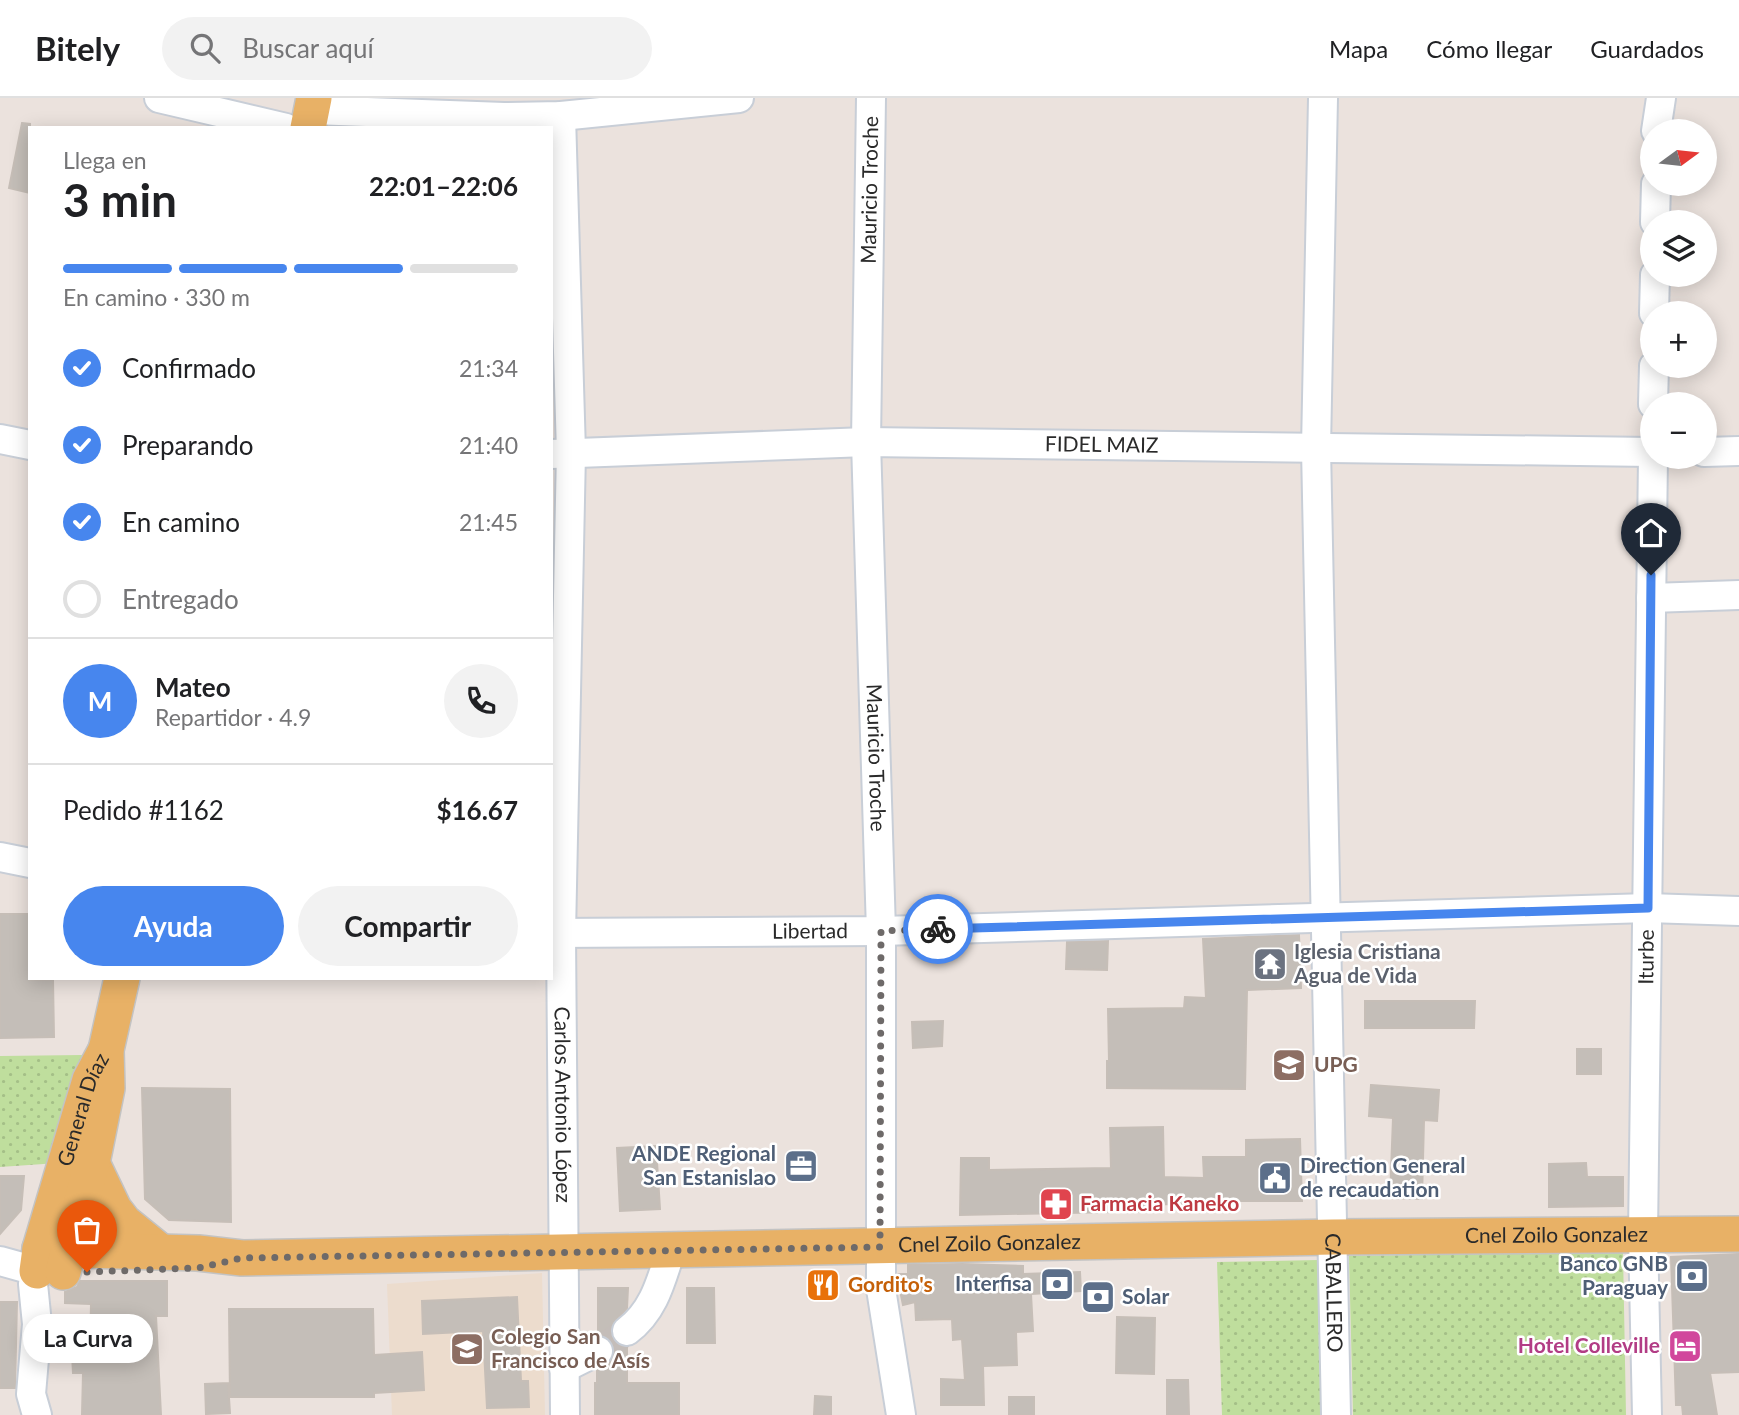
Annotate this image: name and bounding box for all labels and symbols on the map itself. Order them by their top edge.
street label: Mauricio Troche [855,116,882,264]
north arrow [1640,119,1717,196]
street label: FIDEL MAIZ [1045,430,1159,457]
pin [1621,503,1681,575]
street label: Mauricio Troche [862,683,892,832]
courier [903,894,973,964]
street label: Libertad [772,917,848,943]
street label: Iturbe [1632,929,1658,985]
place label: Iglesia Cristiana Agua de Vida [1293,938,1441,987]
temple icon: Iglesia Cristiana Agua de Vida [1251,945,1289,983]
street label: Carlos Antonio López [551,1006,577,1203]
school or university icon: UPG [1270,1046,1308,1084]
street label: General Díaz [51,1048,113,1169]
place label: UPG [1314,1051,1358,1076]
place label: ANDE Regional San Estanislao [631,1140,776,1189]
office icon: ANDE Regional San Estanislao [782,1147,820,1185]
place label: Direction General de recaudation [1300,1152,1465,1201]
public building icon: Direction General de recaudation [1256,1159,1294,1197]
pharmacy icon: Farmacia Kaneko [1037,1185,1075,1223]
place label: Farmacia Kaneko [1080,1190,1239,1215]
pin [57,1200,117,1272]
street label: Cnel Zoilo Gonzalez [1465,1221,1648,1247]
street label: Cnel Zoilo Gonzalez [898,1228,1081,1256]
street label: CABALLERO [1321,1233,1349,1353]
place label: Banco GNB Paraguay [1559,1250,1669,1299]
bank icon: Banco GNB Paraguay [1673,1257,1711,1295]
bank icon: Interfisa [1038,1265,1076,1303]
restaurant icon: Gordito's [804,1266,842,1304]
place label: Interfisa [955,1270,1032,1295]
place label: Gordito's [848,1271,933,1296]
bank icon: Solar [1079,1278,1117,1316]
place label: Solar [1122,1283,1169,1308]
callout: La Curva [22,1314,152,1363]
place label: Colegio San Francisco de Asís [491,1323,650,1372]
hotel icon: Hotel Colleville [1666,1327,1704,1365]
school or university icon: Colegio San Francisco de Asís [448,1330,486,1368]
place label: Hotel Colleville [1518,1332,1660,1357]

